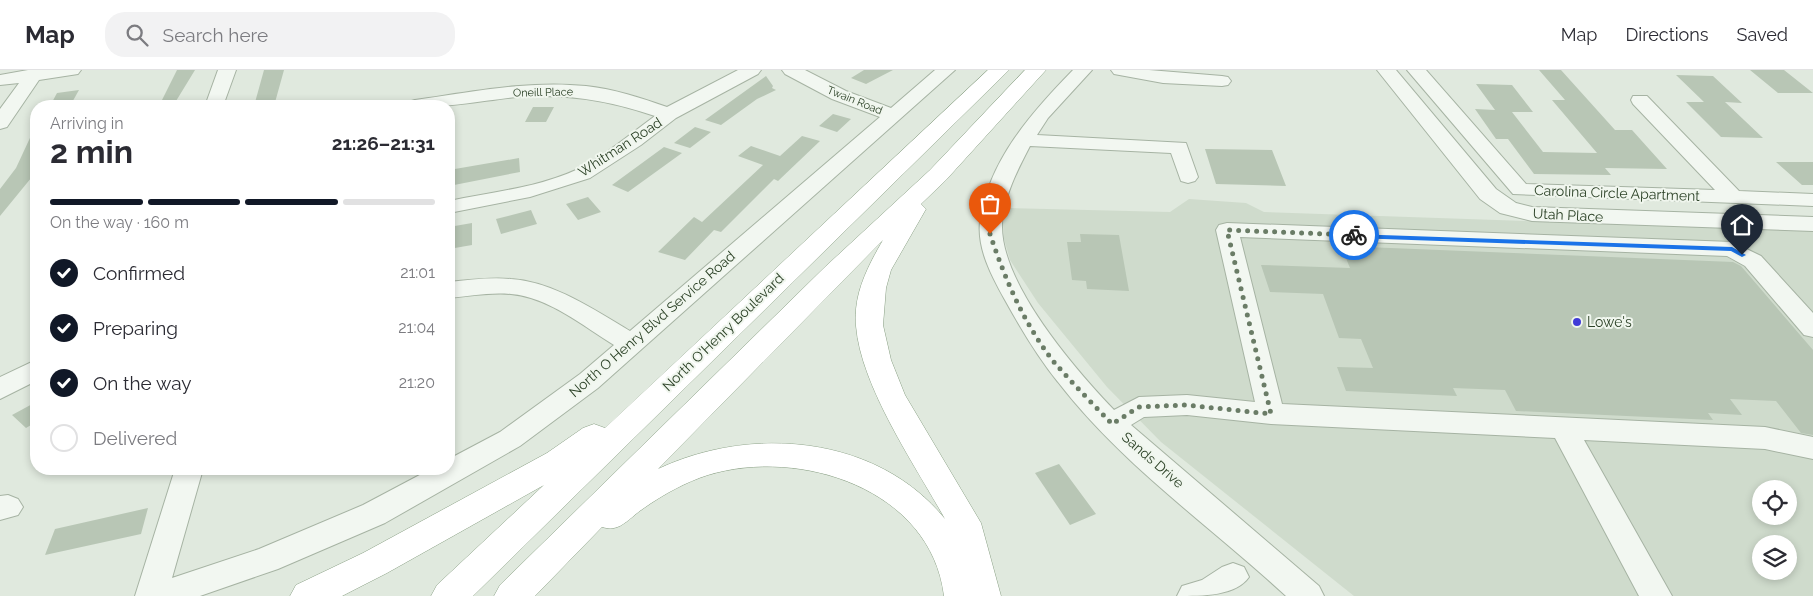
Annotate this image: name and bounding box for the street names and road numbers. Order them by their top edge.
street label: Twain Road [825,83,885,118]
street label: Oneill Place [513,85,574,100]
street label: Whitman Road [575,114,665,180]
street label: Carolina Circle Apartment [1534,182,1700,204]
street label: Utah Place [1532,205,1604,225]
street label: North O Henry Blvd Service Road [566,248,738,400]
street label: North O'Henry Boulevard [659,270,787,394]
street label: Sands Drive [1119,429,1187,491]

